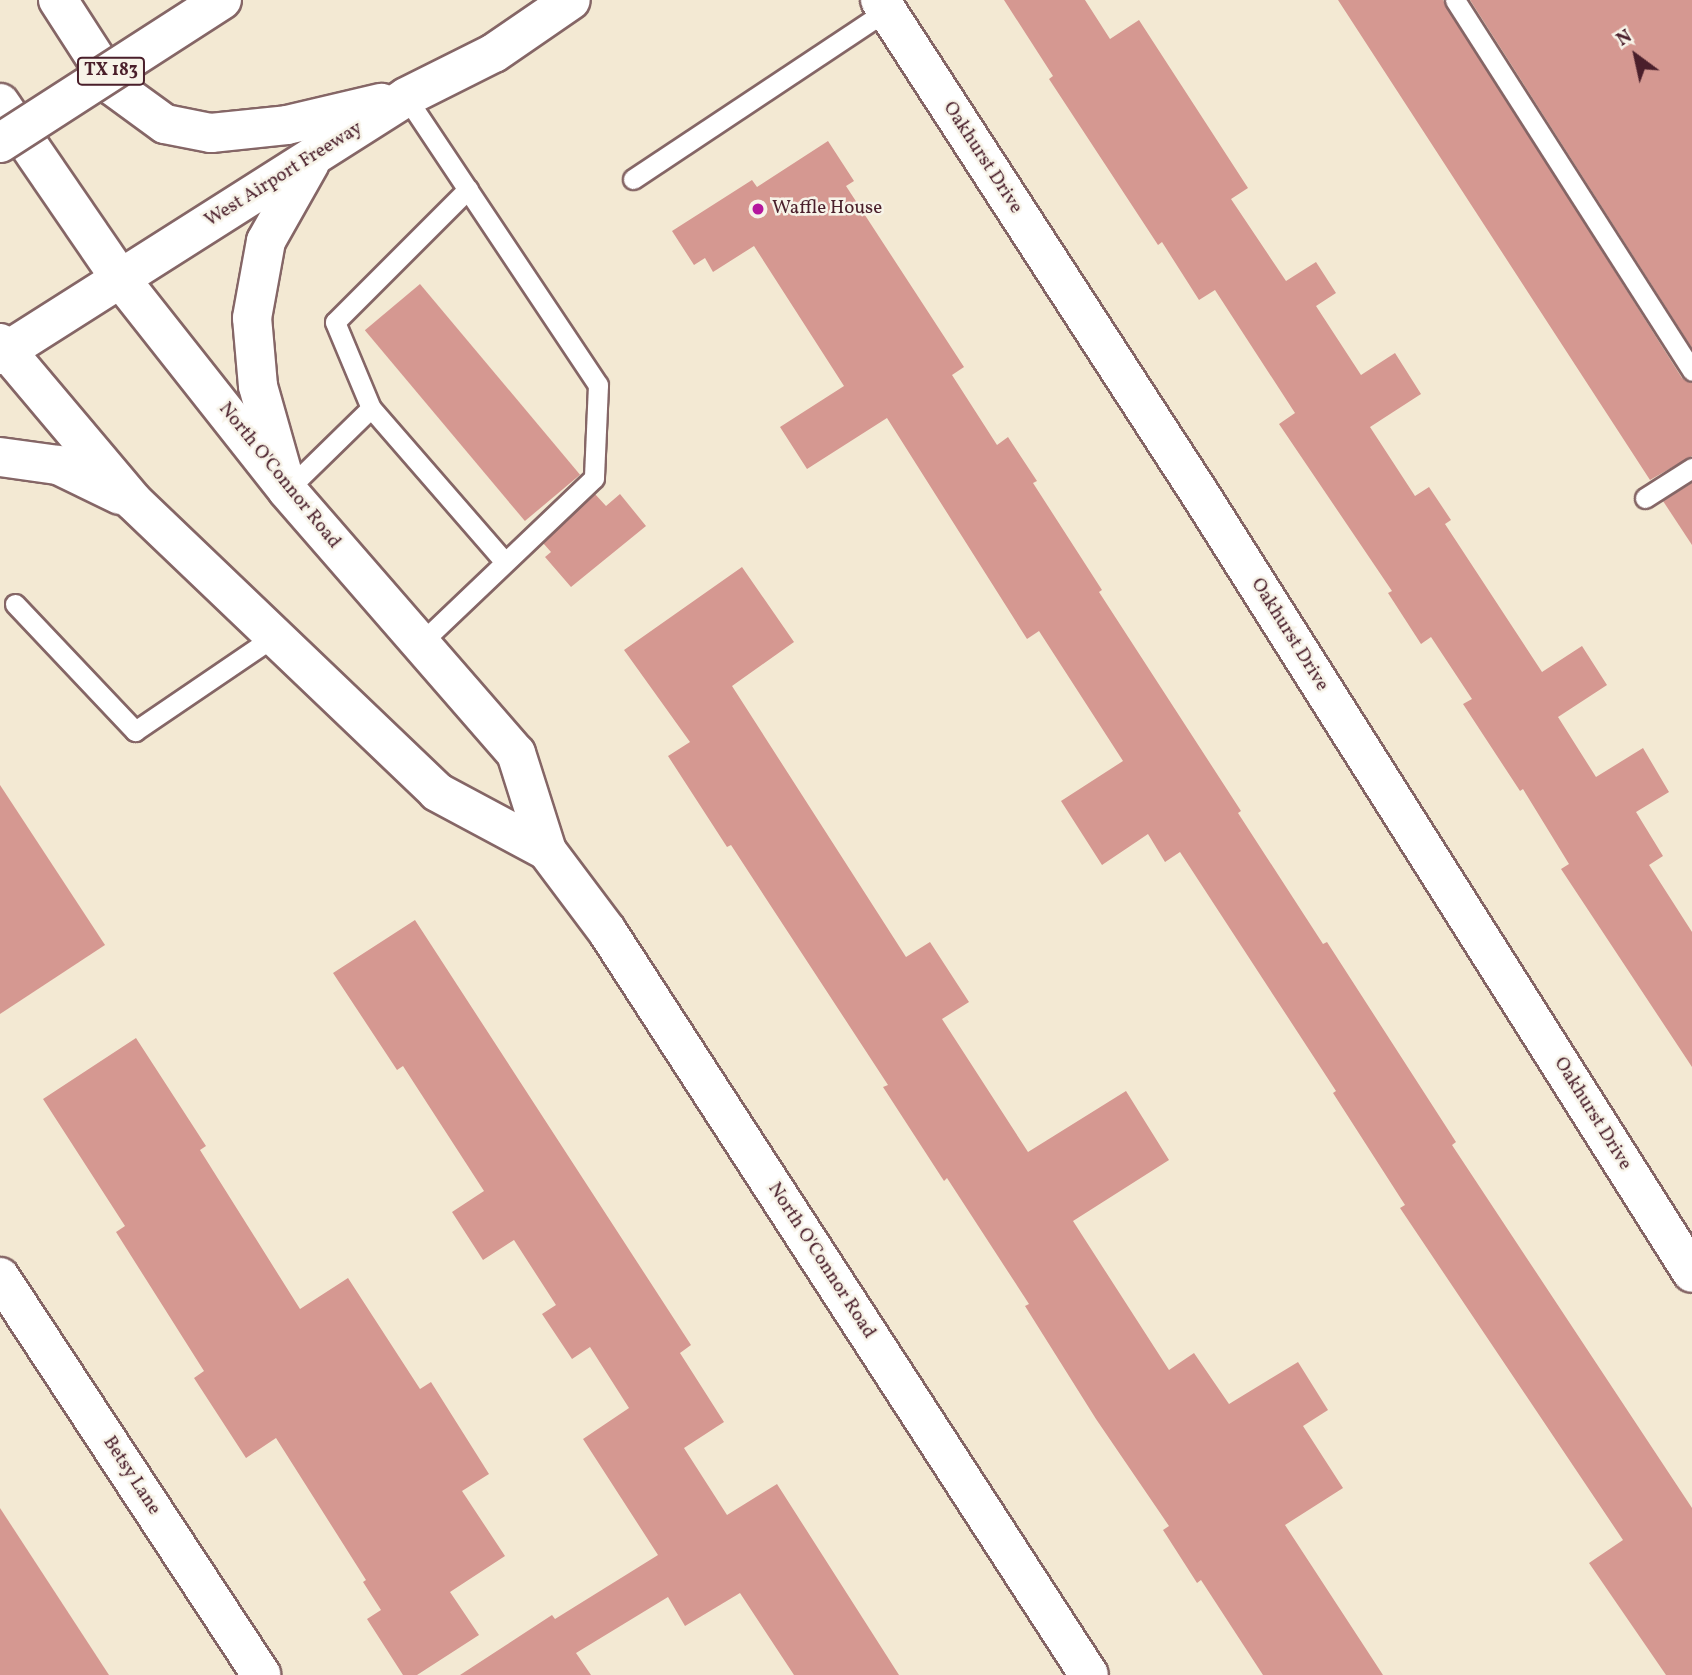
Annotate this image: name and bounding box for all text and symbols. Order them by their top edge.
north arrow [1601,21,1671,91]
text: N [1612,24,1637,53]
road number: TX 183 [76,56,146,86]
street label: Oakhurst Drive [937,98,1027,218]
street label: West Airport Freeway [201,117,367,233]
place label: Waffle House [772,198,882,220]
marker: Waffle House [750,201,766,217]
street label: North O'Connor Road [213,398,345,554]
street label: Oakhurst Drive [1245,574,1333,696]
street label: Oakhurst Drive [1548,1053,1636,1175]
street label: North O'Connor Road [762,1179,880,1343]
street label: Betsy Lane [97,1432,165,1520]

